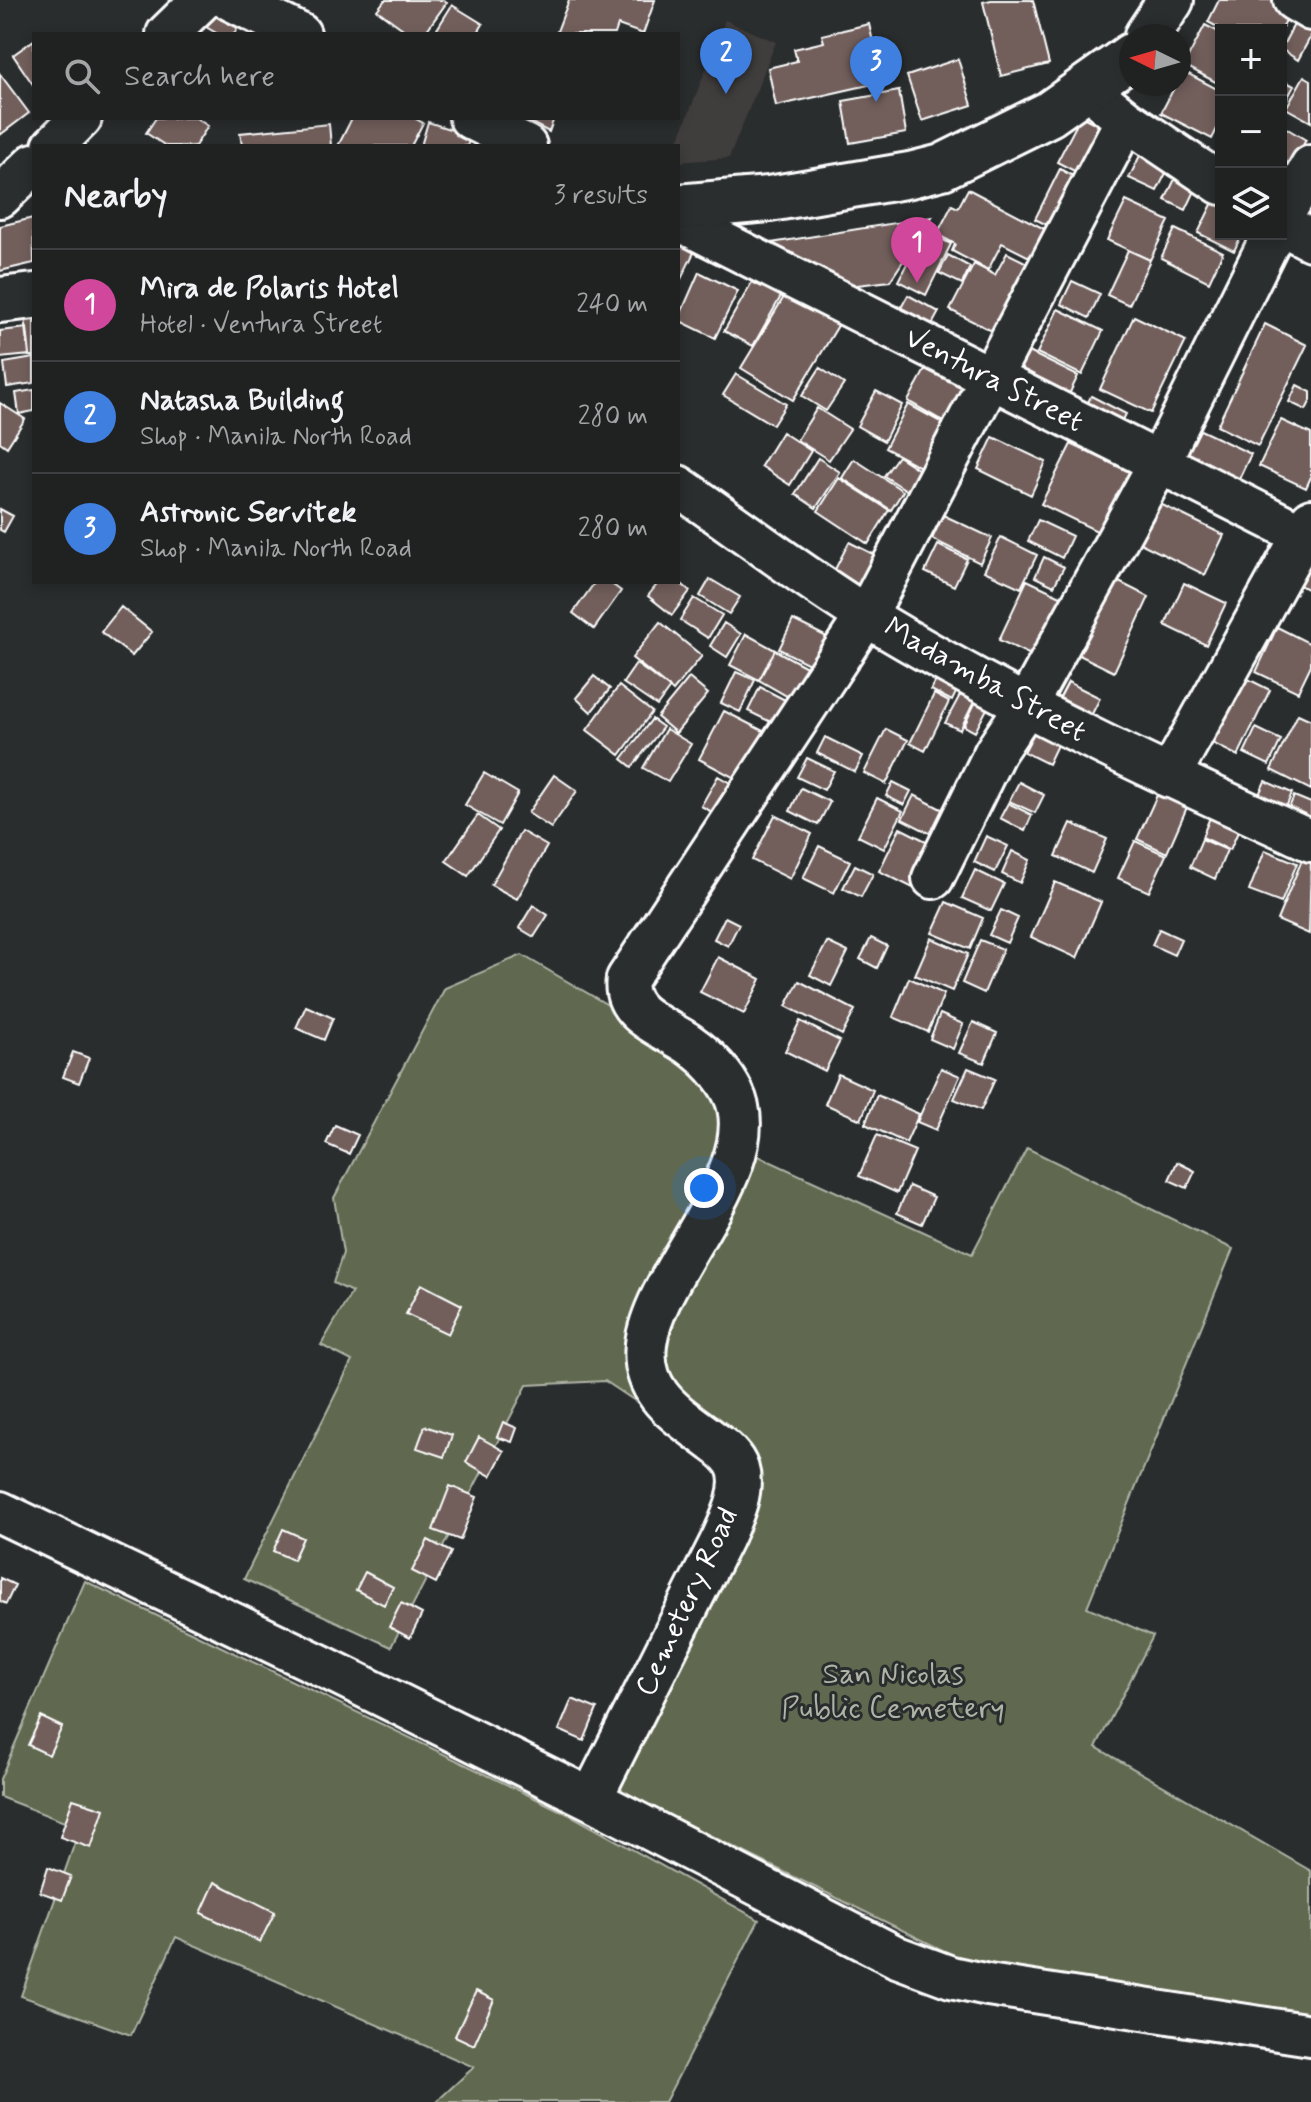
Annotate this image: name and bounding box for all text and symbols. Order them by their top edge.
north arrow [1119,24,1191,96]
map controls [1215,24,1287,240]
button: + [1215,24,1287,96]
pin: 2 [700,28,752,94]
search box [32,32,680,120]
pin: 3 [850,36,902,102]
icon: search [60,54,104,98]
text: Search here [124,57,275,96]
button: − [1215,96,1287,168]
button: layers [1215,168,1287,240]
text: Nearby [64,174,168,219]
text: 3 results [554,179,648,213]
pin: 1 [891,217,943,283]
text: Mira de Polaris Hotel [140,269,399,308]
text: 1 [84,288,96,322]
text: 240 m [576,288,648,322]
text: Hotel · Ventura Street [140,308,383,342]
street label: Ventura Street [898,318,1090,442]
text: Natasha Building [140,381,344,420]
text: 2 [84,400,96,434]
text: 280 m [578,400,648,434]
text: Shop · Manila North Road [140,420,412,454]
text: Astronic Servitek [140,493,357,532]
text: 3 [84,512,96,546]
text: 280 m [578,512,648,546]
text: Shop · Manila North Road [140,532,412,566]
street label: Madamba Street [877,608,1093,752]
your location [684,1168,724,1208]
street label: Cemetery Road [626,1501,748,1703]
park label: San Nicolas Public Cemetery [781,1655,1005,1728]

